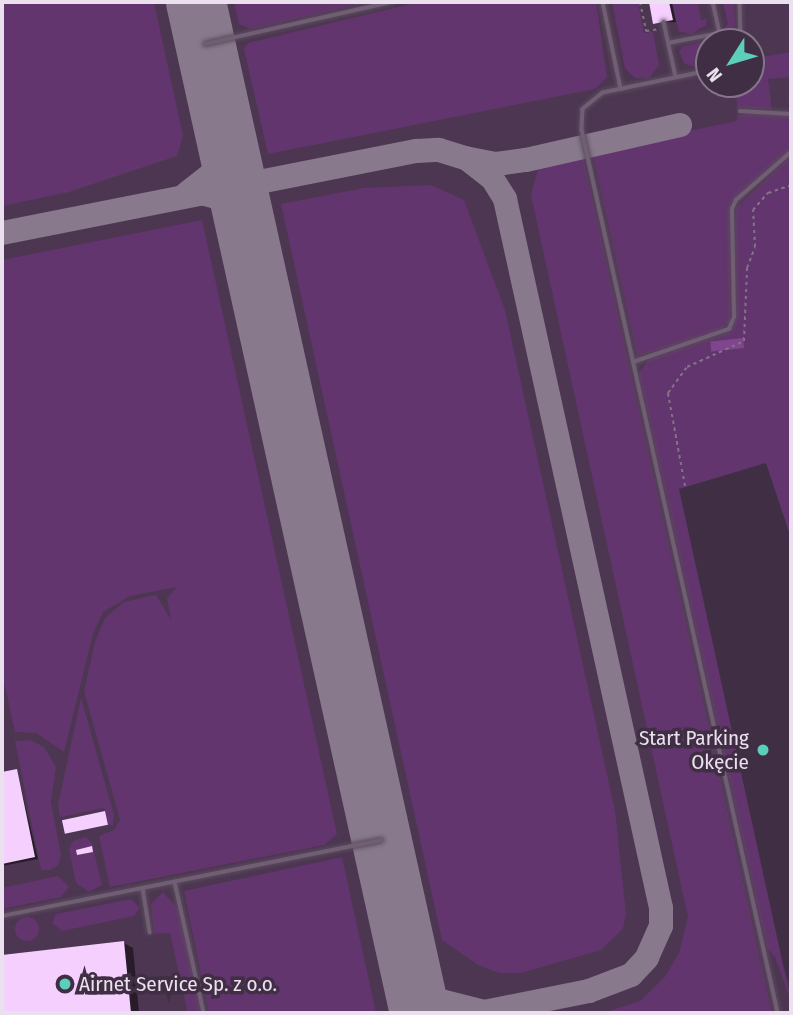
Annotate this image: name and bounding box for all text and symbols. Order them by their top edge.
north arrow [695,28,765,98]
text: N [702,63,727,86]
place label: Start Parking Okęcie [639,725,749,775]
marker: Start Parking Okęcie [755,742,771,758]
place label: Airnet Service Sp. z o.o. [79,971,277,997]
marker: Airnet Service Sp. z o.o. [57,976,73,992]

